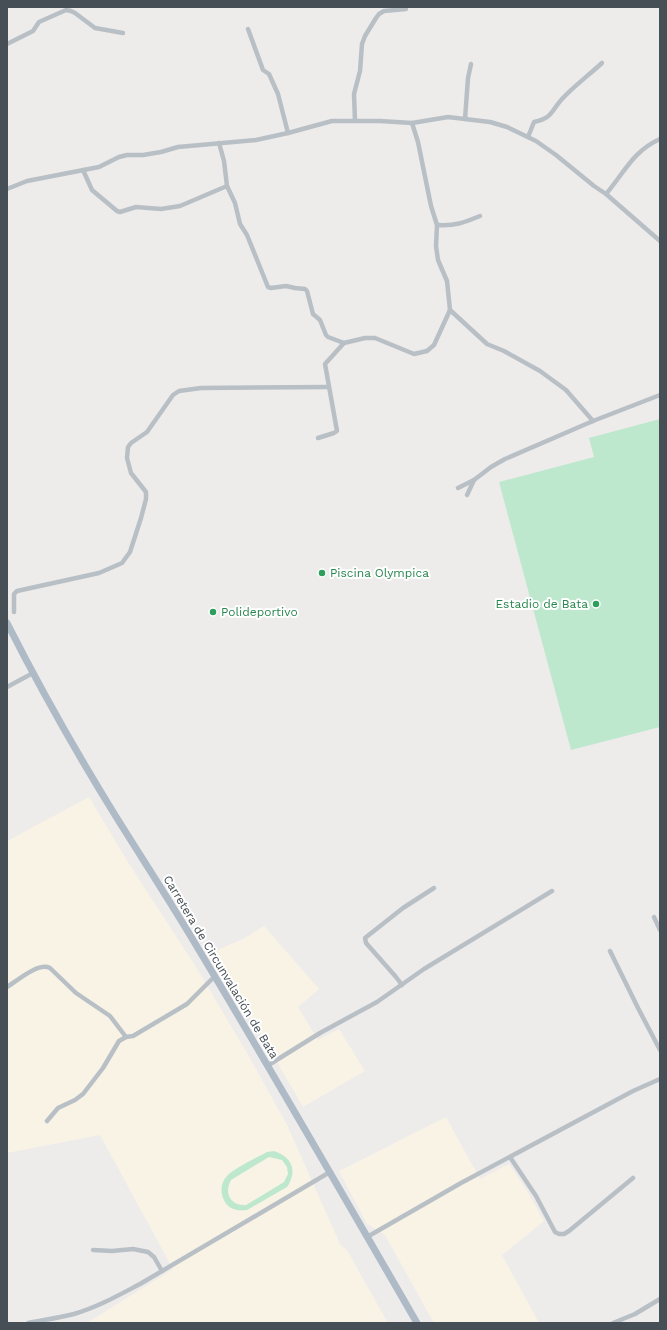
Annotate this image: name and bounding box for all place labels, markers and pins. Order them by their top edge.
place label: Piscina Olympica [330,566,429,580]
marker: Piscina Olympica [317,568,327,578]
place label: Estadio de Bata [495,597,588,611]
marker: Estadio de Bata [591,599,601,609]
place label: Polideportivo [221,605,298,619]
marker: Polideportivo [208,607,218,617]

